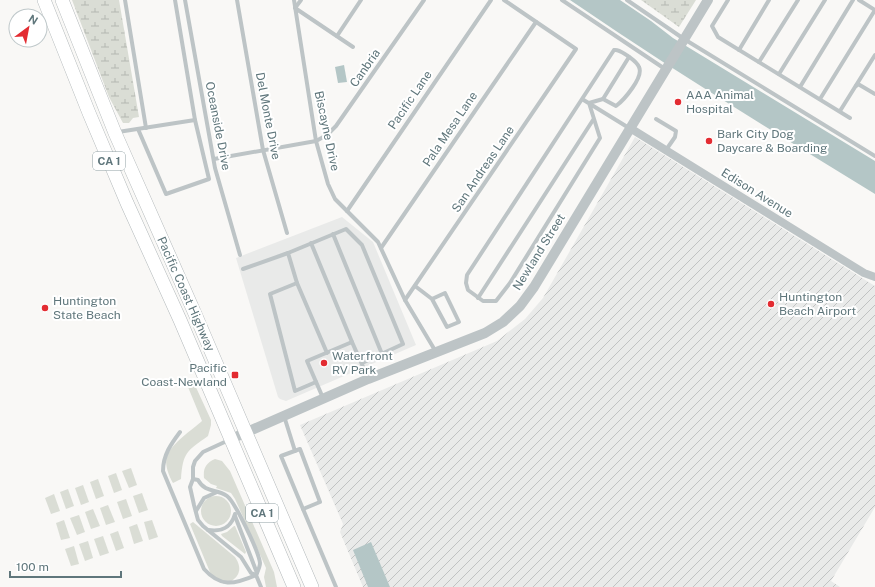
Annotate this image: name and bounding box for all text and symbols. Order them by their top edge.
north arrow [8,8,48,48]
text: N [26,12,40,27]
street label: Canbria [347,46,383,90]
street label: Pacific Lane [385,68,435,132]
street label: Del Monte Drive [253,71,283,161]
street label: Oceanside Drive [203,80,233,172]
place label: AAA Animal Hospital [686,88,754,116]
street label: Pala Mesa Lane [420,89,480,169]
street label: Biscayne Drive [312,90,342,173]
marker: AAA Animal Hospital [673,97,683,107]
street label: San Andreas Lane [449,123,517,215]
place label: Bark City Dog Daycare & Boarding [717,127,828,155]
marker: Bark City Dog Daycare & Boarding [704,136,714,146]
road number: CA 1 [93,152,125,170]
street label: Edison Avenue [719,165,795,221]
street label: Newland Street [510,211,568,293]
street label: Pacific Coast Highway [154,234,218,354]
place label: Huntington Beach Airport [779,290,856,318]
place label: Huntington State Beach [53,294,121,322]
marker: Huntington Beach Airport [766,299,776,309]
marker: Huntington State Beach [40,303,50,313]
place label: Waterfront RV Park [332,349,393,377]
marker: Waterfront RV Park [319,358,329,368]
place label: Pacific Coast-Newland [141,361,227,389]
marker: Pacific Coast-Newland [230,370,240,380]
road number: CA 1 [246,504,278,522]
scale bar [10,553,121,579]
text: 100 m [16,560,49,574]

